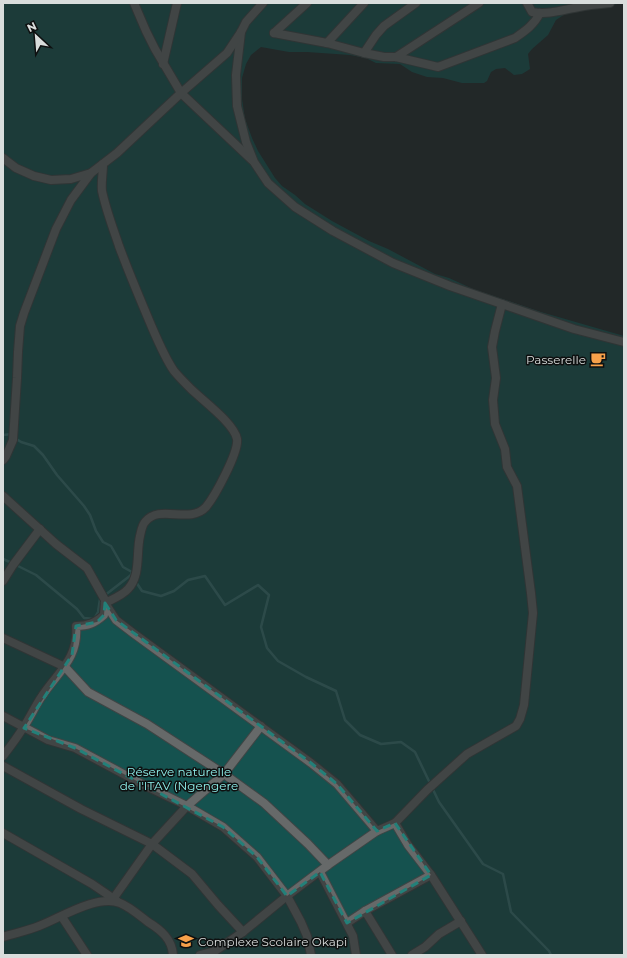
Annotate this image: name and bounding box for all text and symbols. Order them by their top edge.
north arrow [16,16,56,56]
text: N [25,19,39,35]
cafe icon: Passerelle [589,350,607,368]
place label: Passerelle [526,352,586,367]
park label: Réserve naturelle de l'ITAV (Ngengere [120,764,238,793]
school or university icon: Complexe Scolaire Okapi [177,932,195,950]
place label: Complexe Scolaire Okapi [198,934,347,949]

